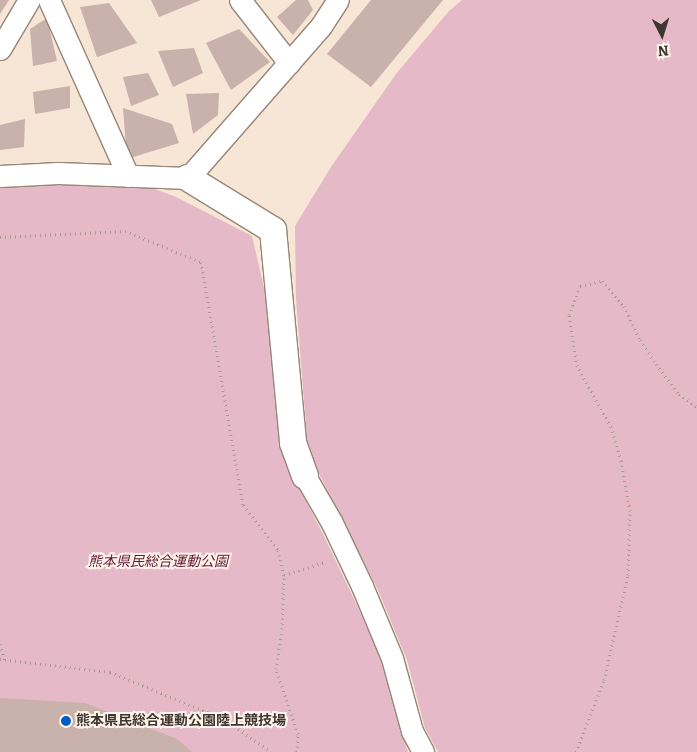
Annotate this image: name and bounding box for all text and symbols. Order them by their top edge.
north arrow [637,10,687,60]
text: N [657,42,669,59]
park label: 熊本県民総合運動公園 [88,554,228,570]
place label: 熊本県民総合運動公園陸上競技場 [76,713,286,729]
marker: 熊本県民総合運動公園陸上競技場 [60,715,72,727]

